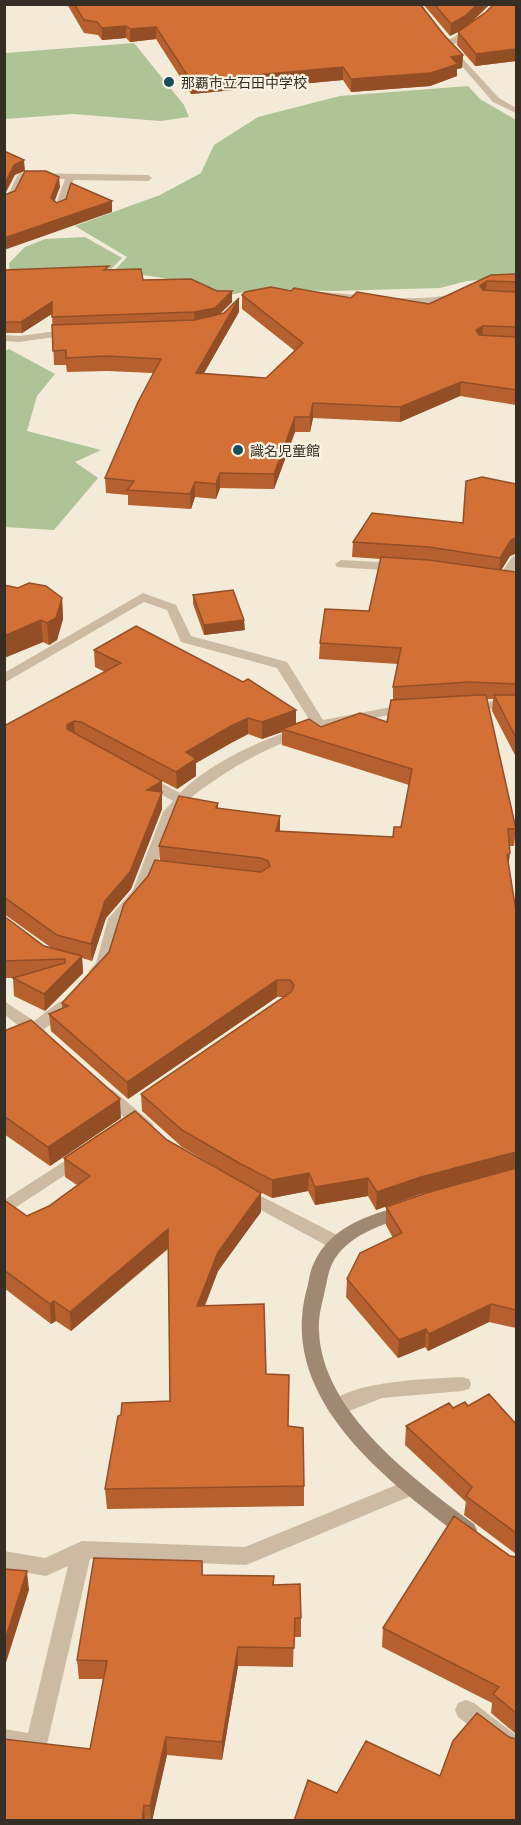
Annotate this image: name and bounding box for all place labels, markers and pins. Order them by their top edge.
place label: 那覇市立石田中学校 [181,74,307,91]
marker: 那覇市立石田中学校 [162,75,176,89]
place label: 識名児童館 [250,442,320,459]
marker: 識名児童館 [231,443,245,457]

